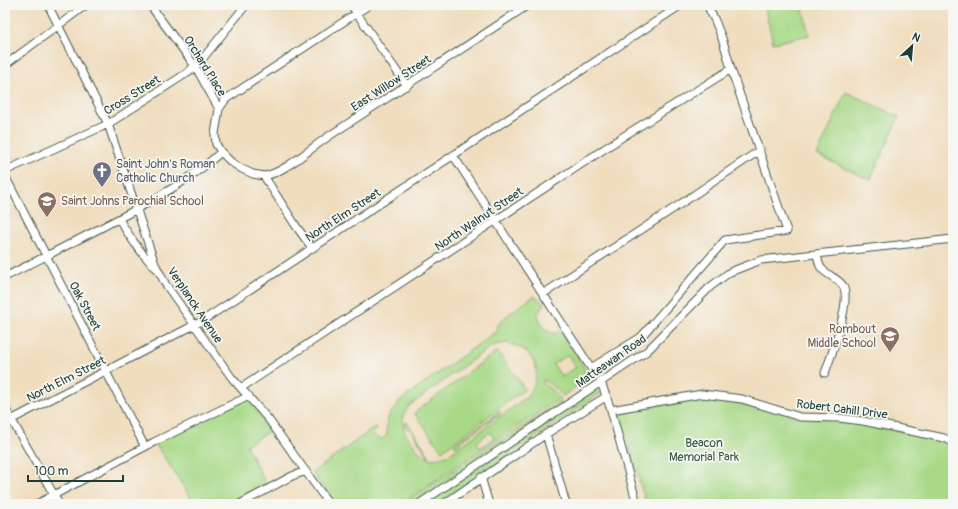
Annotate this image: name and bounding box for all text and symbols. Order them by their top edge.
north arrow [892,26,932,66]
text: N [910,30,923,45]
street label: Orchard Place [180,33,229,99]
street label: East Willow Street [348,52,434,115]
street label: Cross Street [101,72,163,119]
place label: Saint John's Roman Catholic Church [116,157,216,186]
church icon: Saint John's Roman Catholic Church [91,160,113,188]
street label: North Walnut Street [432,184,526,255]
street label: North Elm Street [303,185,384,245]
school or university icon: Saint Johns Parochial School [36,190,58,218]
place label: Saint Johns Parochial School [61,194,204,209]
street label: Verplanck Avenue [164,264,226,346]
street label: Oak Street [65,279,104,333]
place label: Rombout Middle School [808,322,876,351]
school or university icon: Rombout Middle School [879,325,901,353]
street label: Matteawan Road [573,332,650,391]
street label: North Elm Street [24,353,108,406]
street label: Robert Cahill Drive [795,396,888,423]
park label: Beacon Memorial Park [669,436,739,465]
scale bar [28,457,123,483]
text: 100 m [34,464,69,479]

